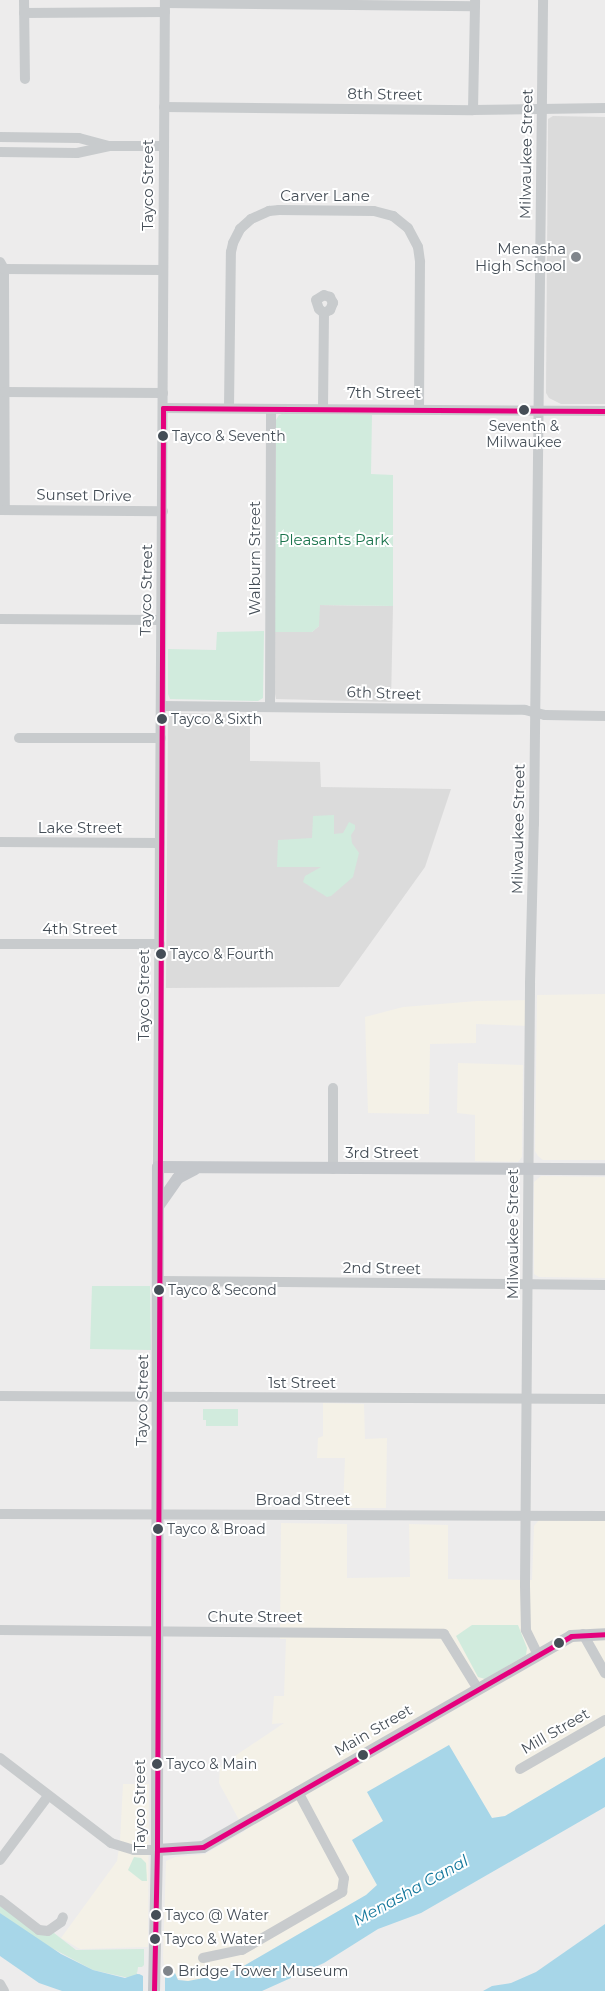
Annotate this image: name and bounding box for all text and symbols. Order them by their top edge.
street label: 8th Street [347,84,423,104]
street label: Milwaukee Street [516,89,536,219]
street label: Tayco Street [139,139,157,231]
street label: Carver Lane [280,187,370,205]
place label: Menasha High School [475,239,566,274]
marker: Menasha High School [570,251,582,263]
street label: 7th Street [347,384,421,402]
marker: Seventh & Milwaukee [519,405,529,415]
place label: Seventh & Milwaukee [486,418,562,451]
place label: Tayco & Seventh [172,428,286,444]
marker: Tayco & Seventh [158,431,168,441]
street label: Sunset Drive [36,485,132,505]
street label: Walburn Street [246,501,264,615]
park label: Pleasants Park [279,531,389,549]
street label: Tayco Street [136,544,156,636]
street label: 6th Street [346,683,422,703]
place label: Tayco & Sixth [171,711,262,727]
marker: Tayco & Sixth [157,714,167,724]
street label: Milwaukee Street [508,764,528,894]
street label: Lake Street [38,819,122,837]
street label: 4th Street [42,920,118,938]
place label: Tayco & Fourth [170,946,274,962]
street label: Tayco Street [135,949,153,1041]
marker: Tayco & Fourth [156,949,166,959]
street label: 3rd Street [345,1144,419,1162]
street label: Milwaukee Street [504,1169,522,1299]
street label: 2nd Street [343,1258,421,1278]
place label: Tayco & Second [168,1282,277,1298]
marker: Tayco & Second [154,1285,164,1295]
street label: Tayco Street [132,1354,152,1446]
street label: 1st Street [268,1374,336,1392]
street label: Broad Street [256,1491,350,1509]
place label: Tayco & Broad [167,1521,266,1537]
marker: Tayco & Broad [153,1524,163,1534]
street label: Chute Street [207,1608,303,1626]
unlabelled marker [554,1638,564,1648]
street label: Main Street [331,1701,415,1759]
street label: Mill Street [518,1704,592,1758]
unlabelled marker [358,1750,368,1760]
place label: Tayco & Main [166,1756,257,1772]
street label: Tayco Street [131,1759,149,1851]
marker: Tayco & Main [152,1759,162,1769]
water label: Menasha Canal [350,1852,472,1930]
place label: Tayco @ Water [165,1907,269,1923]
marker: Tayco @ Water [151,1910,161,1920]
place label: Tayco & Water [164,1931,263,1947]
marker: Tayco & Water [150,1934,160,1944]
place label: Bridge Tower Museum [178,1962,348,1980]
marker: Bridge Tower Museum [162,1965,174,1977]

